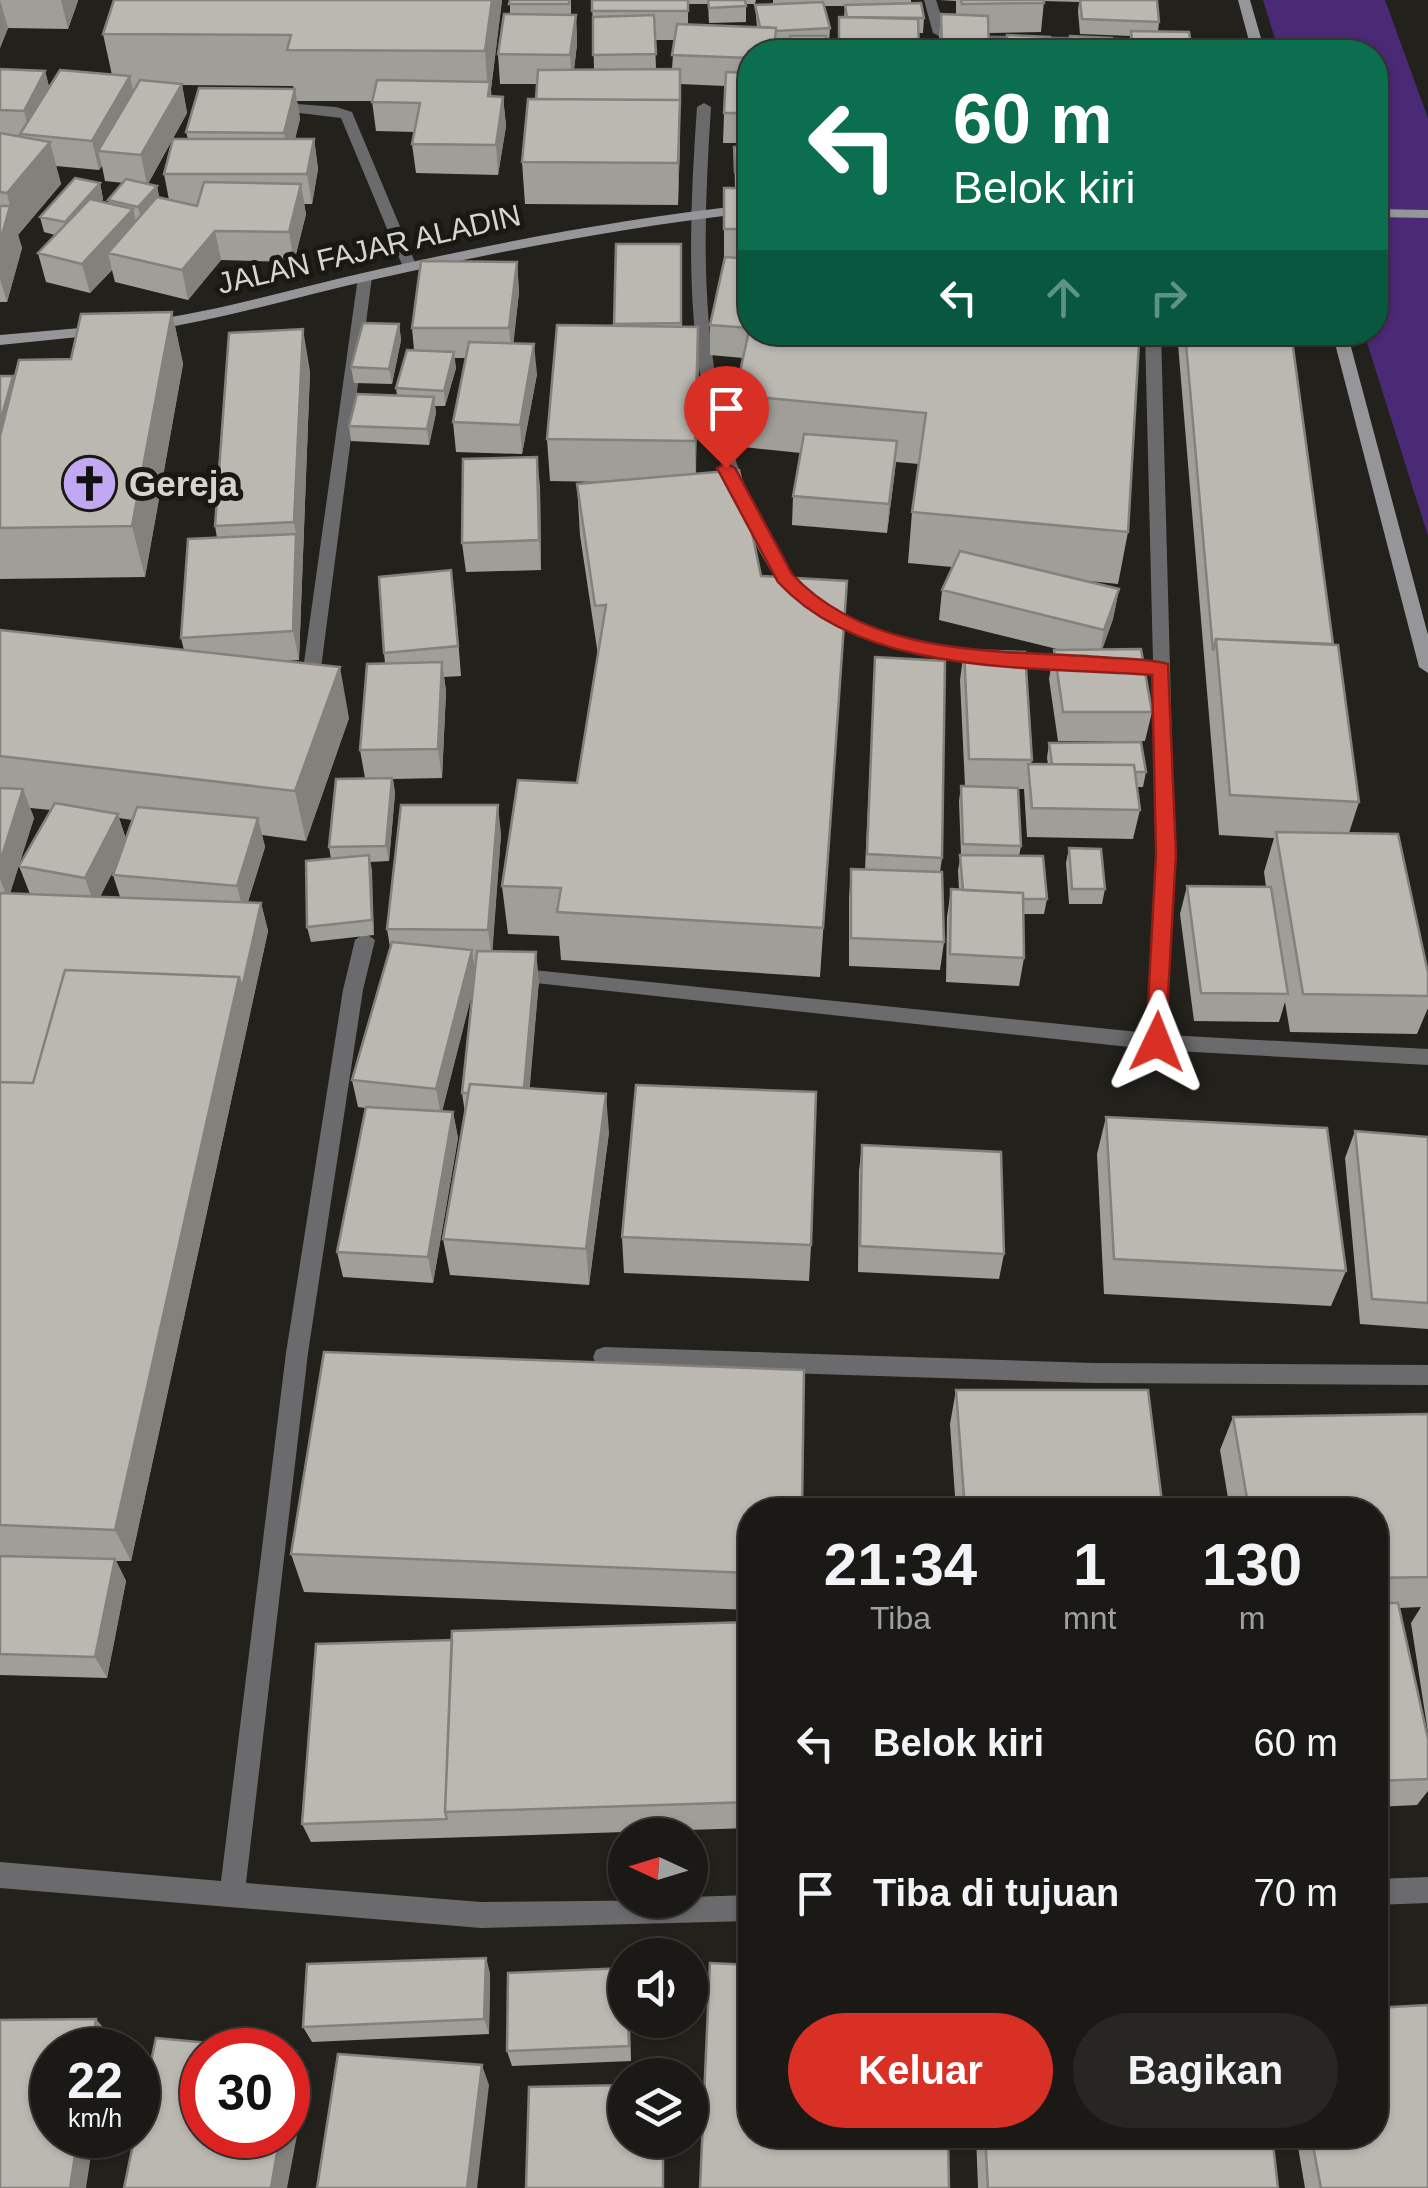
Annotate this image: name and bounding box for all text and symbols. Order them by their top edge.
icon: left [788,80,918,210]
text: 60 m [953,80,1113,158]
text: Belok kiri [953,162,1136,213]
street label: JALAN FAJAR ALADIN [214,198,524,300]
icon: left [931,270,986,325]
icon: ahead [1036,270,1091,325]
icon: right [1141,270,1196,325]
pin [684,366,769,469]
icon: arrive [699,381,754,436]
church icon: Gereja [60,453,120,513]
place label: Gereja [129,464,238,503]
position arrow [1105,990,1209,1094]
text: 21:34 [824,1531,977,1598]
text: 1 [1073,1531,1106,1598]
text: 130 [1202,1531,1302,1598]
text: Tiba [870,1600,931,1636]
text: mnt [1063,1600,1116,1636]
text: m [1239,1600,1265,1636]
icon: left [788,1716,843,1771]
text: Belok kiri [873,1722,1044,1764]
text: 60 m [1254,1722,1338,1764]
north arrow [608,1818,708,1918]
map controls [608,1818,708,2158]
icon: arrive [788,1866,843,1921]
text: Tiba di tujuan [873,1872,1119,1914]
text: 70 m [1254,1872,1338,1914]
button: sound [608,1938,708,2038]
button: Keluar [788,2013,1053,2128]
button: Bagikan [1073,2013,1338,2128]
speed limit sign: 30 [180,2028,310,2158]
text: 22 [67,2053,123,2109]
button: layers [608,2058,708,2158]
text: km/h [68,2104,122,2132]

